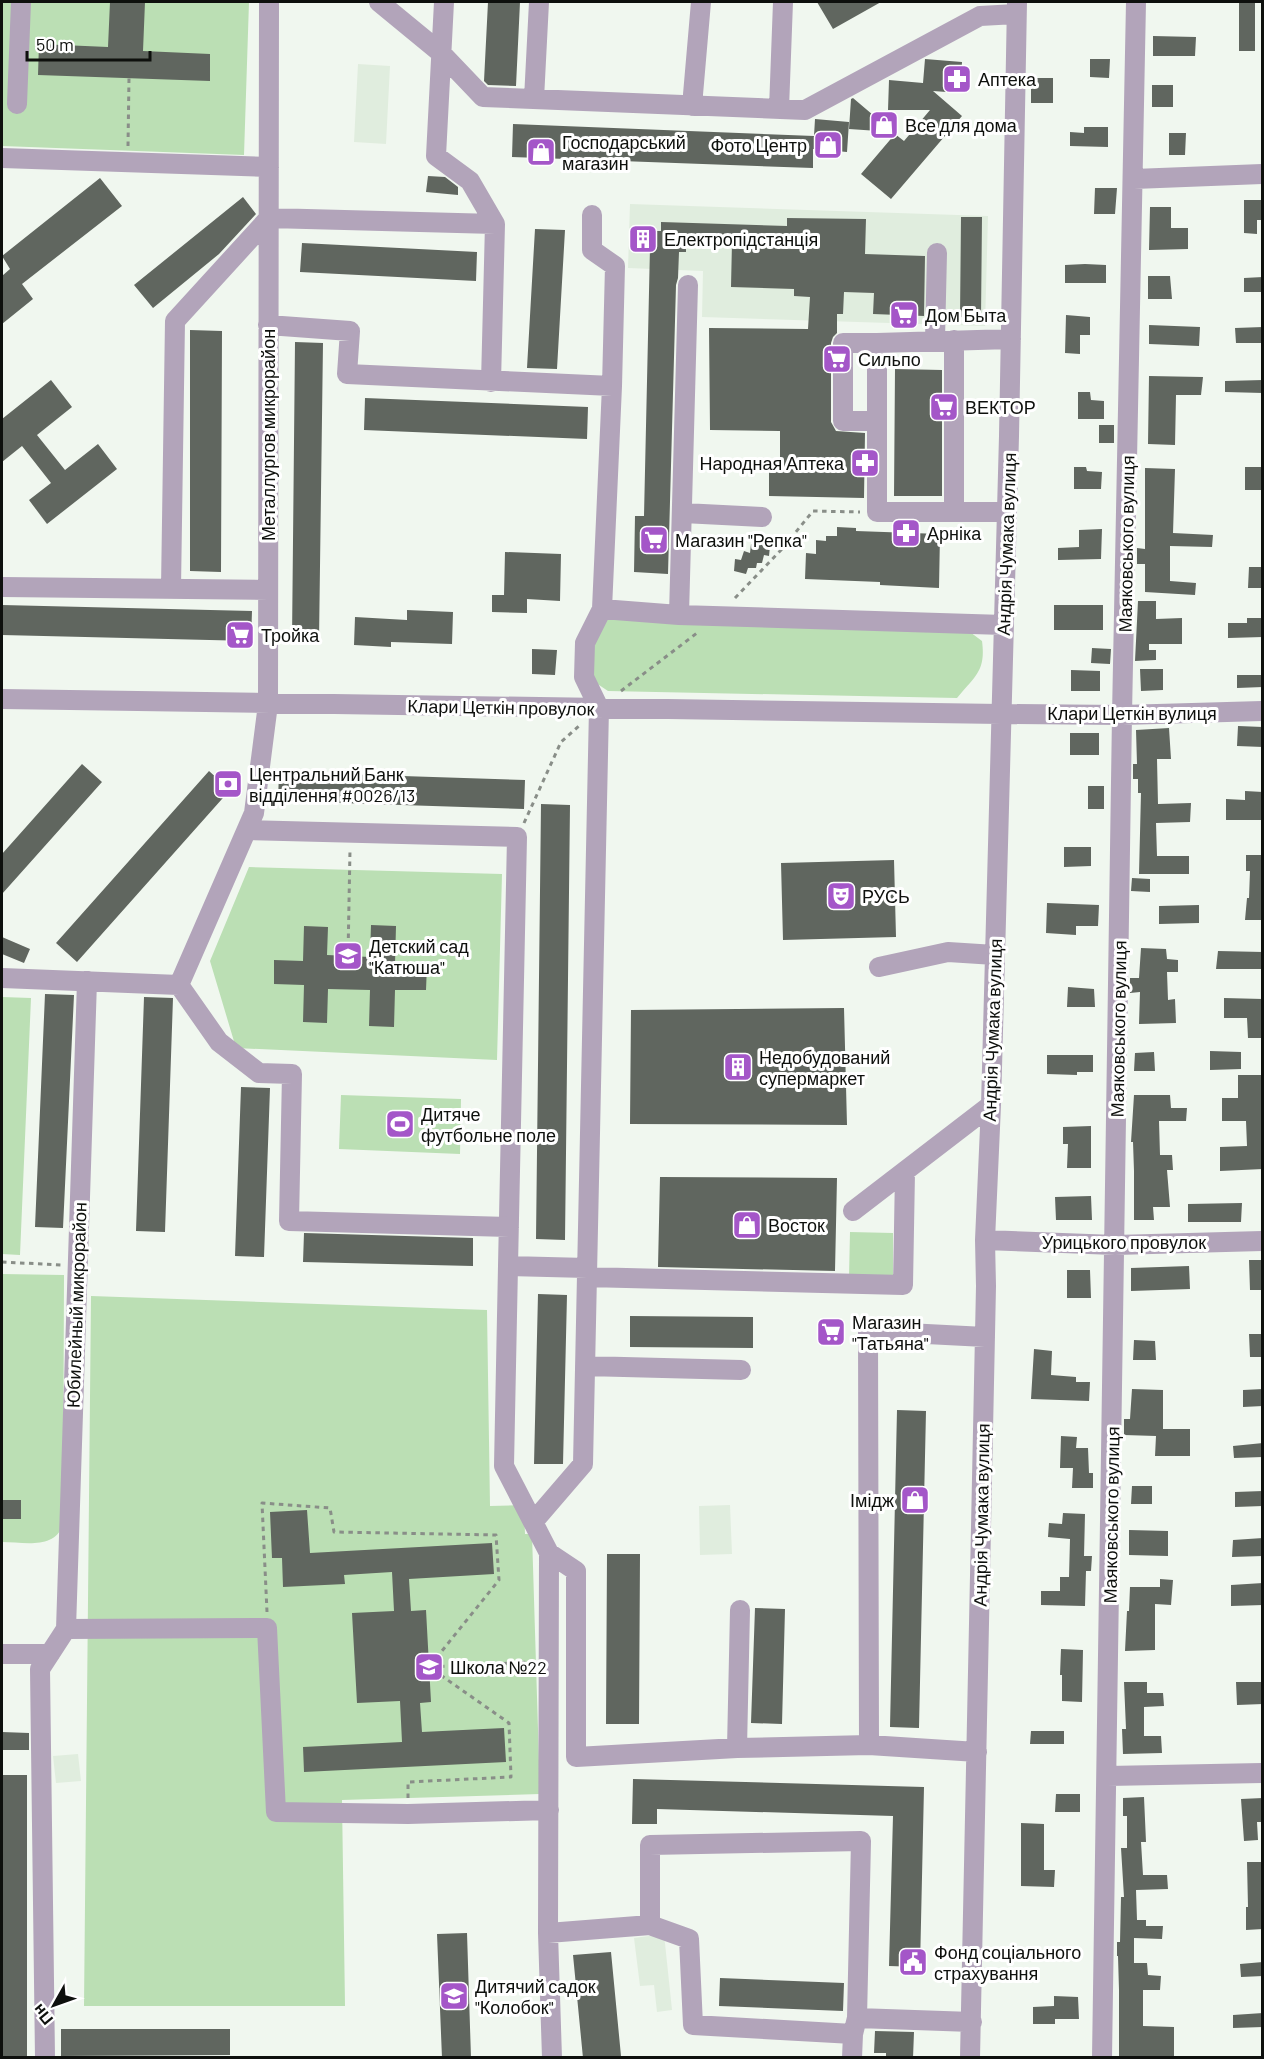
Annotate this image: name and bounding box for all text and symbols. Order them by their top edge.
scale bar [27,24,150,62]
text: 50 m [36,33,74,55]
pharmacy icon: Аптека [941,63,973,95]
place label: Аптека [978,68,1037,90]
shop icon: Все для дома [868,109,900,141]
place label: Все для дома [905,114,1018,136]
shop icon: Фото Центр [812,129,844,161]
place label: Господарський магазин [562,131,686,174]
place label: Фото Центр [711,134,807,156]
shop icon: Господарський магазин [525,136,557,168]
building icon: Електропідстанція [627,223,659,255]
place label: Електропідстанція [664,228,818,250]
supermarket icon: Дом Быта [888,299,920,331]
place label: Дом Быта [925,304,1007,326]
street label: Металлургов микрорайон [257,329,279,541]
supermarket icon: Сильпо [821,343,853,375]
place label: Сильпо [858,348,921,370]
supermarket icon: ВЕКТОР [928,391,960,423]
place label: ВЕКТОР [965,396,1036,418]
pharmacy icon: Народная Аптека [849,447,881,479]
place label: Народная Аптека [699,452,845,474]
street label: Андрія Чумака вулиця [992,452,1020,636]
street label: Маяковського вулиця [1113,455,1139,633]
pharmacy icon: Арніка [890,517,922,549]
place label: Арніка [927,522,982,544]
supermarket icon: Магазин "Репка" [638,524,670,556]
place label: Магазин "Репка" [675,529,807,551]
supermarket icon: Тройка [224,619,256,651]
place label: Тройка [261,624,320,646]
street label: Клари Цеткін провулок [407,694,595,720]
street label: Клари Цеткін вулиця [1047,702,1217,724]
place label: Центральний Банк відділення #0026/13 [249,763,415,806]
bank icon: Центральний Банк відділення #0026/13 [212,768,244,800]
theatre icon: РУСЬ [825,880,857,912]
place label: РУСЬ [862,885,910,907]
place label: Детский сад "Катюша" [369,935,469,978]
street label: Андрія Чумака вулиця [978,938,1006,1122]
school or university icon: Детский сад "Катюша" [332,940,364,972]
street label: Маяковського вулиця [1105,940,1131,1118]
place label: Недобудований супермаркет [759,1046,890,1089]
building icon: Недобудований супермаркет [722,1051,754,1083]
place label: Дитяче футбольне поле [421,1103,556,1146]
sports icon: Дитяче футбольне поле [384,1108,416,1140]
street label: Юбилейный микрорайон [61,1202,91,1408]
shop icon: Восток [731,1209,763,1241]
place label: Восток [768,1214,825,1236]
street label: Урицького провулок [1042,1231,1206,1253]
place label: Магазин "Татьяна" [852,1311,929,1354]
supermarket icon: Магазин "Татьяна" [815,1316,847,1348]
street label: Андрія Чумака вулиця [968,1423,994,1607]
street label: Маяковського вулиця [1098,1426,1124,1604]
shop icon: Імідж [899,1484,931,1516]
place label: Імідж [850,1489,894,1511]
school or university icon: Школа №22 [413,1651,445,1683]
place label: Школа №22 [450,1656,547,1678]
place label: Фонд соціального страхування [934,1941,1081,1984]
public building icon: Фонд соціального страхування [897,1946,929,1978]
north arrow [24,1975,84,2035]
place label: Дитячий садок "Колобок" [475,1975,596,2018]
school or university icon: Дитячий садок "Колобок" [438,1980,470,2012]
text: Пн [28,2001,56,2029]

